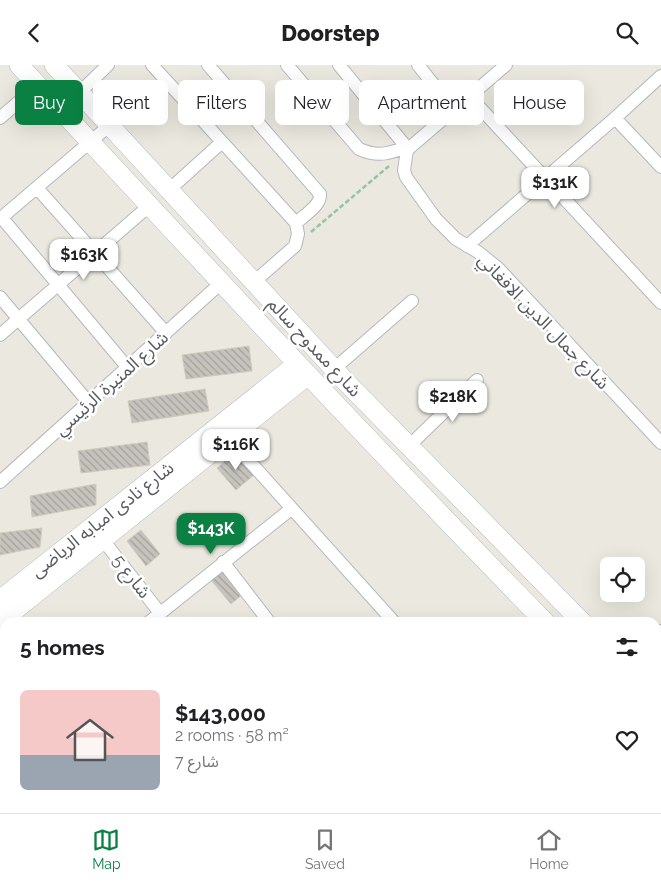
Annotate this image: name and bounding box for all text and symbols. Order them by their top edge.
icon: back [20,19,48,47]
icon: search [613,19,641,47]
text: Doorstep [281,20,380,46]
chip: Buy [15,80,83,125]
chip: Rent [93,80,168,125]
chip: Filters [178,80,265,125]
chip: New [275,80,349,125]
chip: Apartment [359,80,484,125]
chip: House [494,80,584,125]
pin: $131K [520,167,590,209]
text: $131K [532,173,578,192]
pin: $163K [49,239,119,281]
text: $163K [60,245,108,264]
street label: شارع جمال الدين الافغاني [471,249,614,396]
street label: شارع ممدوح سالم [261,293,366,403]
street label: شارع المنيرة الرئيسي [50,326,175,443]
pin: $218K [418,381,488,423]
text: $218K [429,387,477,406]
pin: $116K [201,429,271,471]
text: $116K [213,435,259,454]
street label: شارع نادى امبابه الرياضى [26,457,180,584]
pin: $143K [176,513,246,555]
text: $143K [188,519,234,538]
street label: شارع 5 [105,550,156,604]
map controls [600,557,645,602]
button: locate [600,557,645,602]
icon: filters [613,633,641,661]
text: 5 homes [20,635,105,660]
text: $143,000 [175,701,266,726]
icon: home [60,710,120,770]
text: 2 rooms · 58 m² [175,726,289,745]
icon: heart [613,726,641,754]
text: شارع 7 [175,752,219,771]
tab: Map [92,826,121,872]
tab: Saved [305,826,345,872]
tab: Home [529,826,569,872]

